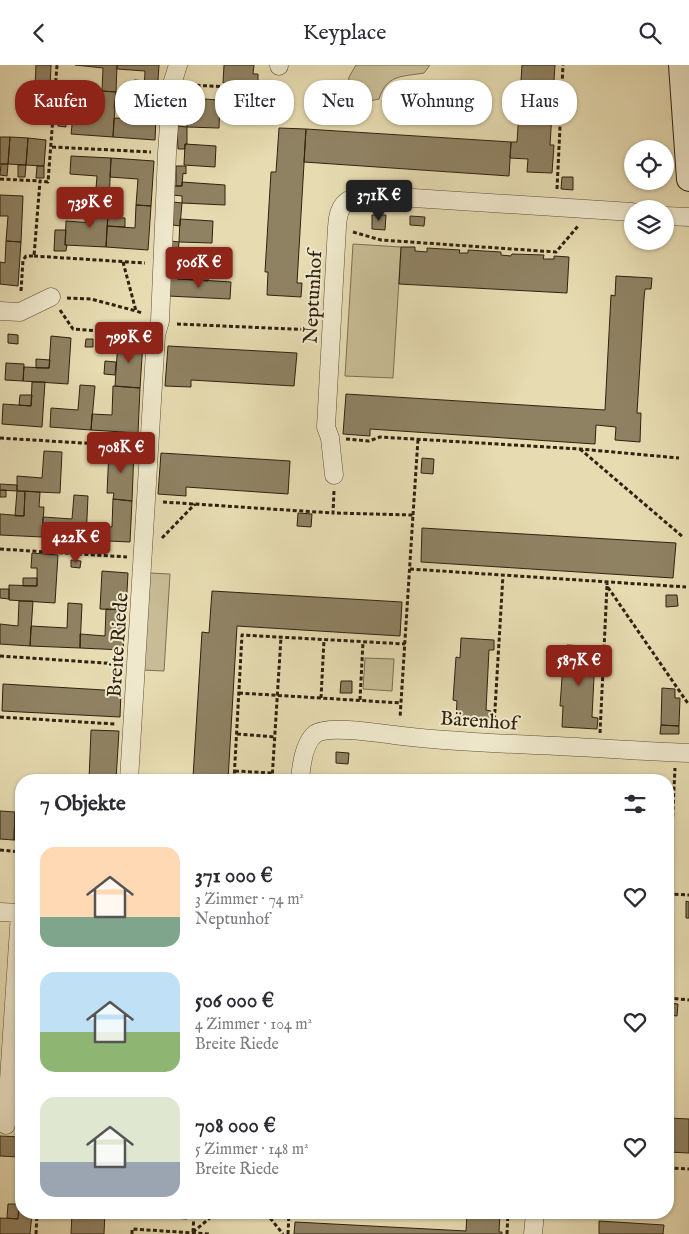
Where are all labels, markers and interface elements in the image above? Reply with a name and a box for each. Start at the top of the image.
icon: back [25,19,53,47]
text: Keyplace [303,19,386,47]
icon: search [636,19,664,47]
chip: Kaufen [15,80,105,125]
chip: Mieten [115,80,205,125]
chip: Filter [215,80,294,125]
chip: Neu [304,80,372,125]
chip: Wohnung [382,80,492,125]
chip: Haus [502,80,577,125]
map controls [624,140,674,250]
button: locate [624,140,674,190]
pin: 371K € [338,179,420,222]
pin: 739K € [49,186,131,229]
text: 371K € [357,186,401,206]
text: 739K € [68,193,112,213]
button: layers [624,200,674,250]
street label: Neptunhof [299,246,329,344]
pin: 506K € [158,247,240,289]
text: 506K € [177,253,221,273]
pin: 799K € [88,321,170,364]
text: 799K € [106,328,152,348]
pin: 708K € [80,431,162,474]
text: 708K € [98,438,144,458]
pin: 422K € [35,521,117,564]
text: 422K € [52,528,100,548]
street label: Breite Riede [102,592,135,698]
pin: 587K € [538,645,620,687]
text: 587K € [557,651,601,671]
street label: Bärenhof [439,706,522,737]
icon: filters [621,790,649,818]
text: 7 Objekte [40,791,126,818]
text: 371 000 € [195,863,273,890]
icon: home [80,867,140,927]
icon: heart [621,883,649,911]
text: 3 Zimmer · 74 m² [195,890,304,910]
text: Neptunhof [195,910,270,930]
text: 506 000 € [195,988,274,1015]
icon: home [80,992,140,1052]
icon: heart [621,1008,649,1036]
text: 4 Zimmer · 104 m² [195,1015,312,1035]
text: Breite Riede [195,1035,279,1055]
text: 708 000 € [195,1113,276,1140]
icon: home [80,1117,140,1177]
icon: heart [621,1133,649,1161]
text: 5 Zimmer · 148 m² [195,1140,309,1160]
text: Breite Riede [195,1160,279,1180]

